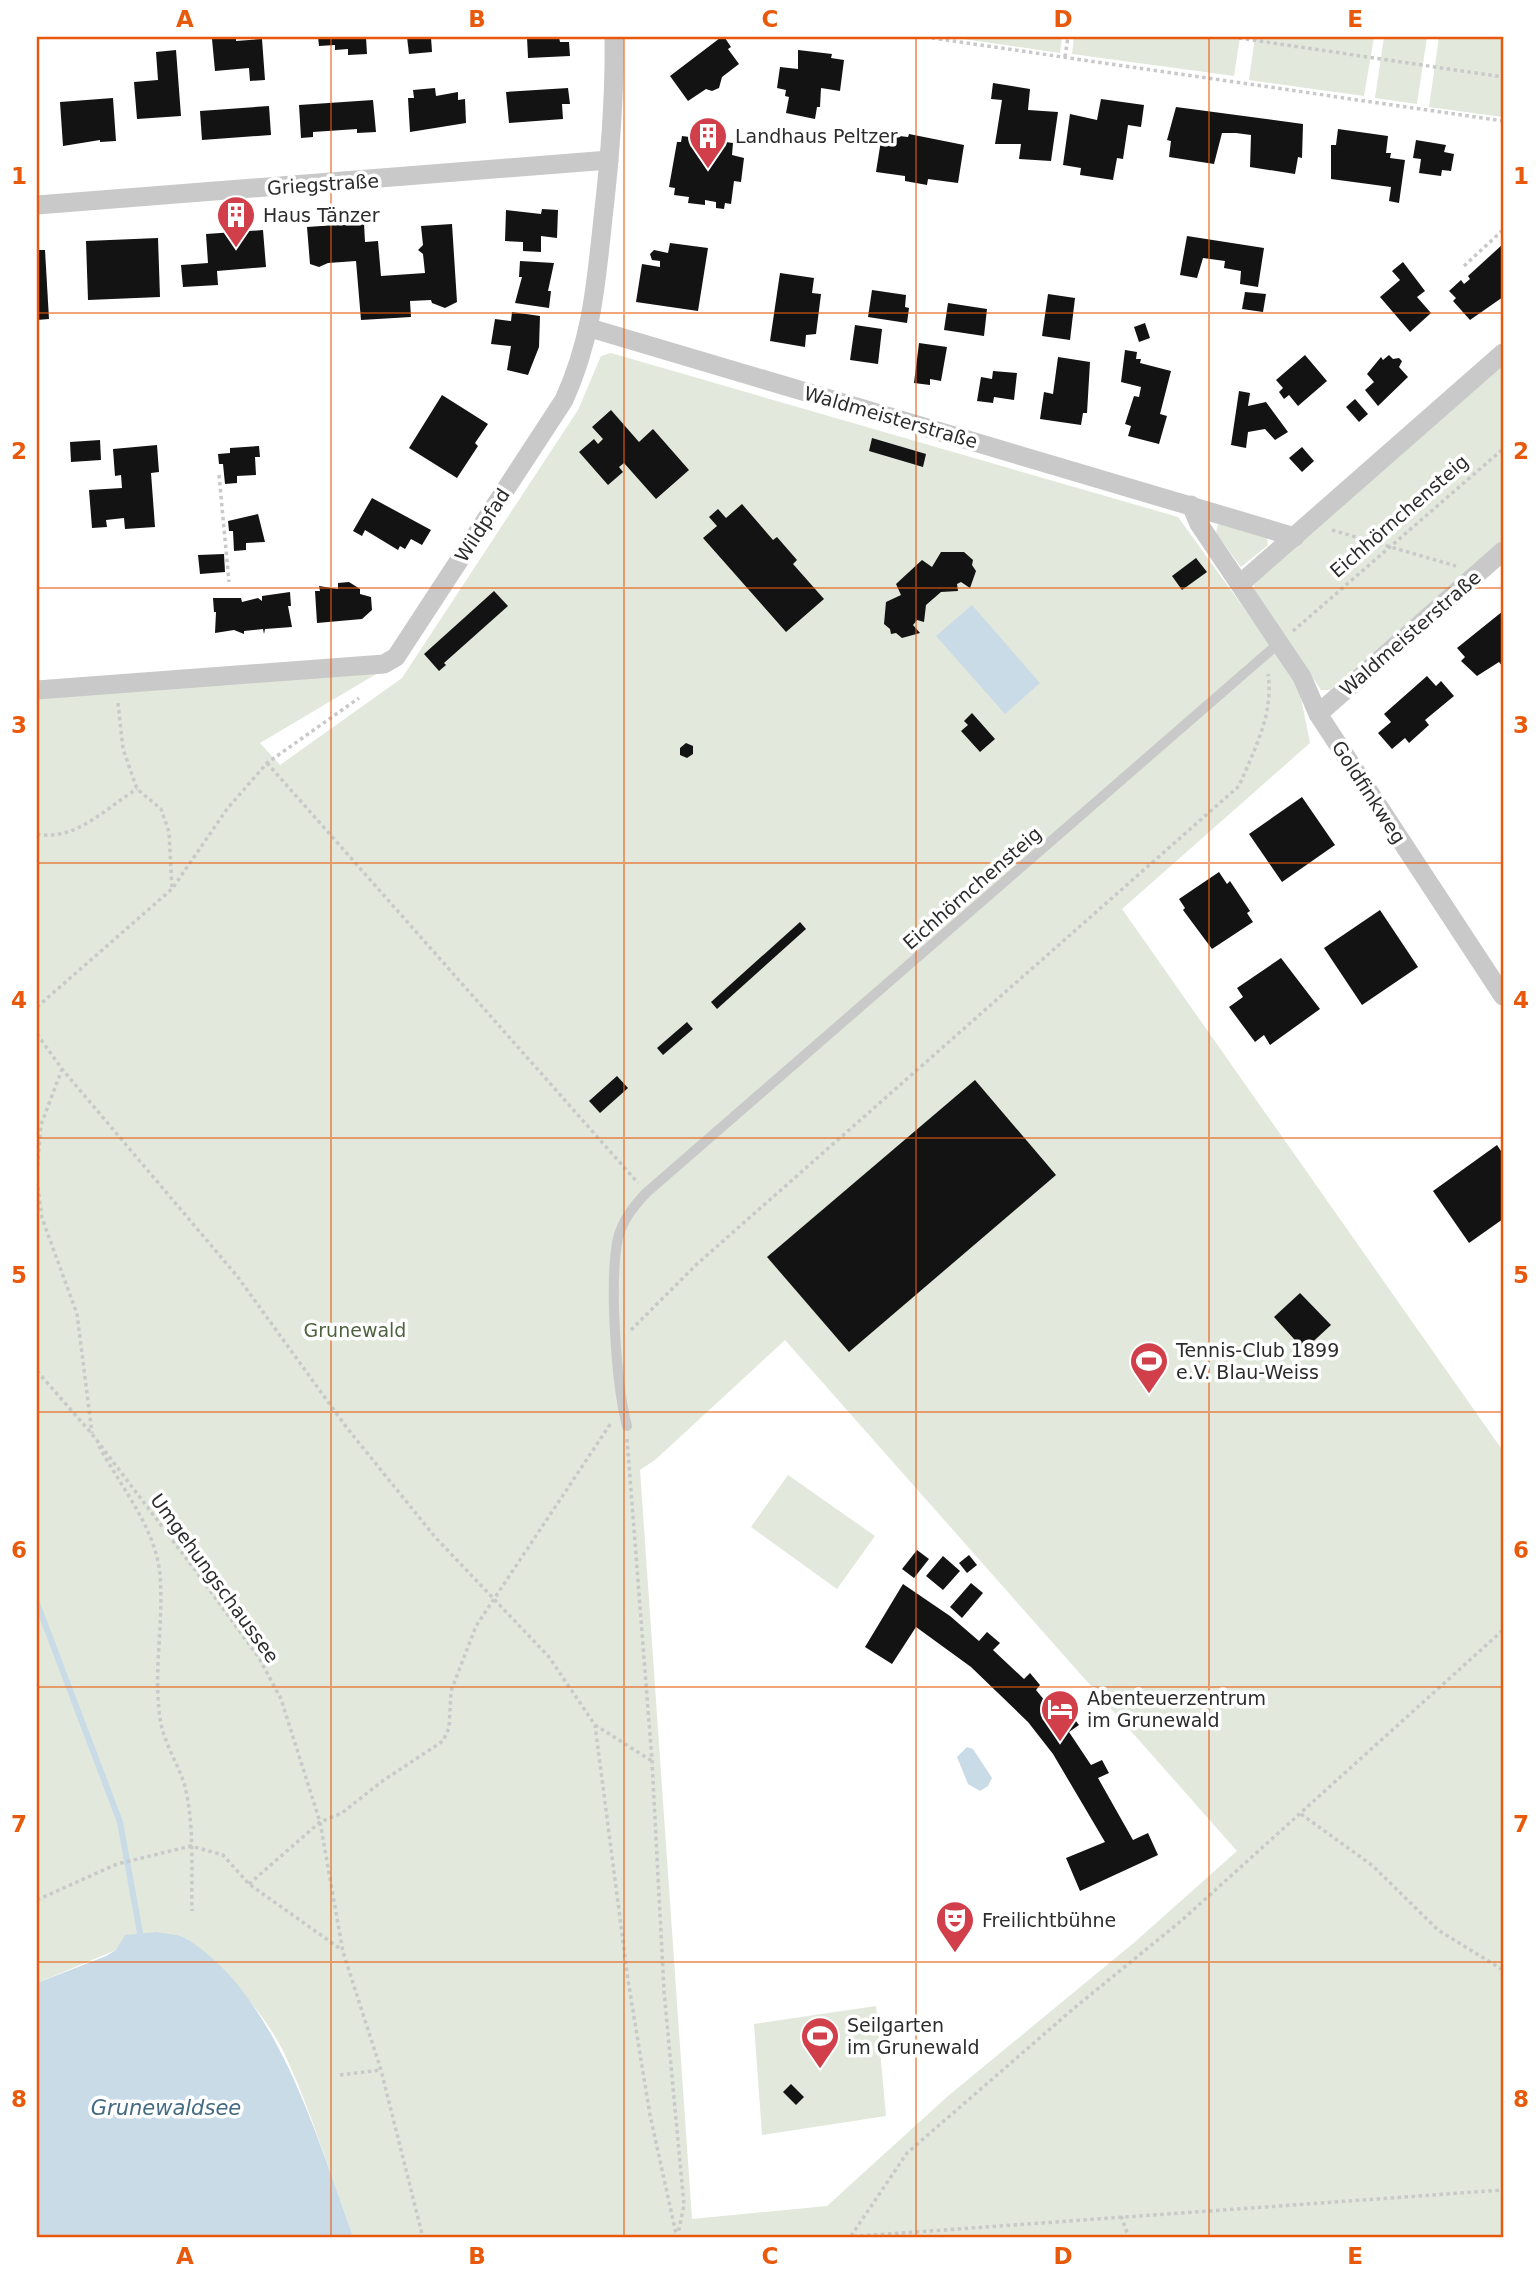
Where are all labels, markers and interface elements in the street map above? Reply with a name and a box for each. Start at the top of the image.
text: A [176,6,194,32]
text: B [468,6,486,32]
text: C [762,6,778,32]
text: D [1053,6,1073,32]
text: E [1347,6,1363,32]
building icon: Landhaus Peltzer [687,115,729,170]
place label: Landhaus Peltzer [735,125,898,147]
text: 1 [11,163,27,189]
text: 1 [1513,163,1529,189]
street label: Griegstraße [266,169,380,199]
building icon: Haus Tänzer [215,194,257,249]
place label: Haus Tänzer [263,204,380,226]
street label: Waldmeisterstraße [802,382,980,452]
text: 2 [11,438,27,464]
text: 2 [1513,438,1529,464]
street label: Eichhörnchensteig [1326,450,1472,582]
street label: Wildpfad [450,484,514,566]
street label: Waldmeisterstraße [1335,566,1485,700]
text: 3 [11,712,27,738]
text: 3 [1513,712,1529,738]
street label: Goldfinkweg [1328,737,1410,847]
street label: Eichhörnchensteig [899,822,1045,954]
text: 4 [11,987,27,1013]
text: 4 [1513,987,1529,1013]
text: 5 [11,1262,27,1288]
text: 5 [1513,1262,1529,1288]
park label: Grunewald [304,1319,406,1341]
place label: Tennis-Club 1899 e.V. Blau-Weiss [1175,1339,1339,1383]
sports icon: Tennis-Club 1899 e.V. Blau-Weiss [1128,1340,1170,1395]
street label: Umgehungschaussee [146,1489,284,1667]
text: 6 [11,1537,27,1563]
text: 6 [1513,1537,1529,1563]
place label: Abenteuerzentrum im Grunewald [1087,1687,1266,1731]
hotel icon: Abenteuerzentrum im Grunewald [1039,1688,1081,1743]
text: 7 [11,1811,27,1837]
text: 7 [1513,1811,1529,1837]
theatre icon: Freilichtbühne [934,1899,976,1954]
place label: Freilichtbühne [982,1909,1116,1931]
place label: Seilgarten im Grunewald [847,2014,980,2058]
sports icon: Seilgarten im Grunewald [799,2015,841,2070]
text: 8 [11,2086,27,2112]
text: 8 [1513,2086,1529,2112]
water label: Grunewaldsee [91,2096,241,2120]
text: A [176,2243,194,2269]
text: B [468,2243,486,2269]
text: C [762,2243,778,2269]
text: D [1053,2243,1073,2269]
text: E [1347,2243,1363,2269]

